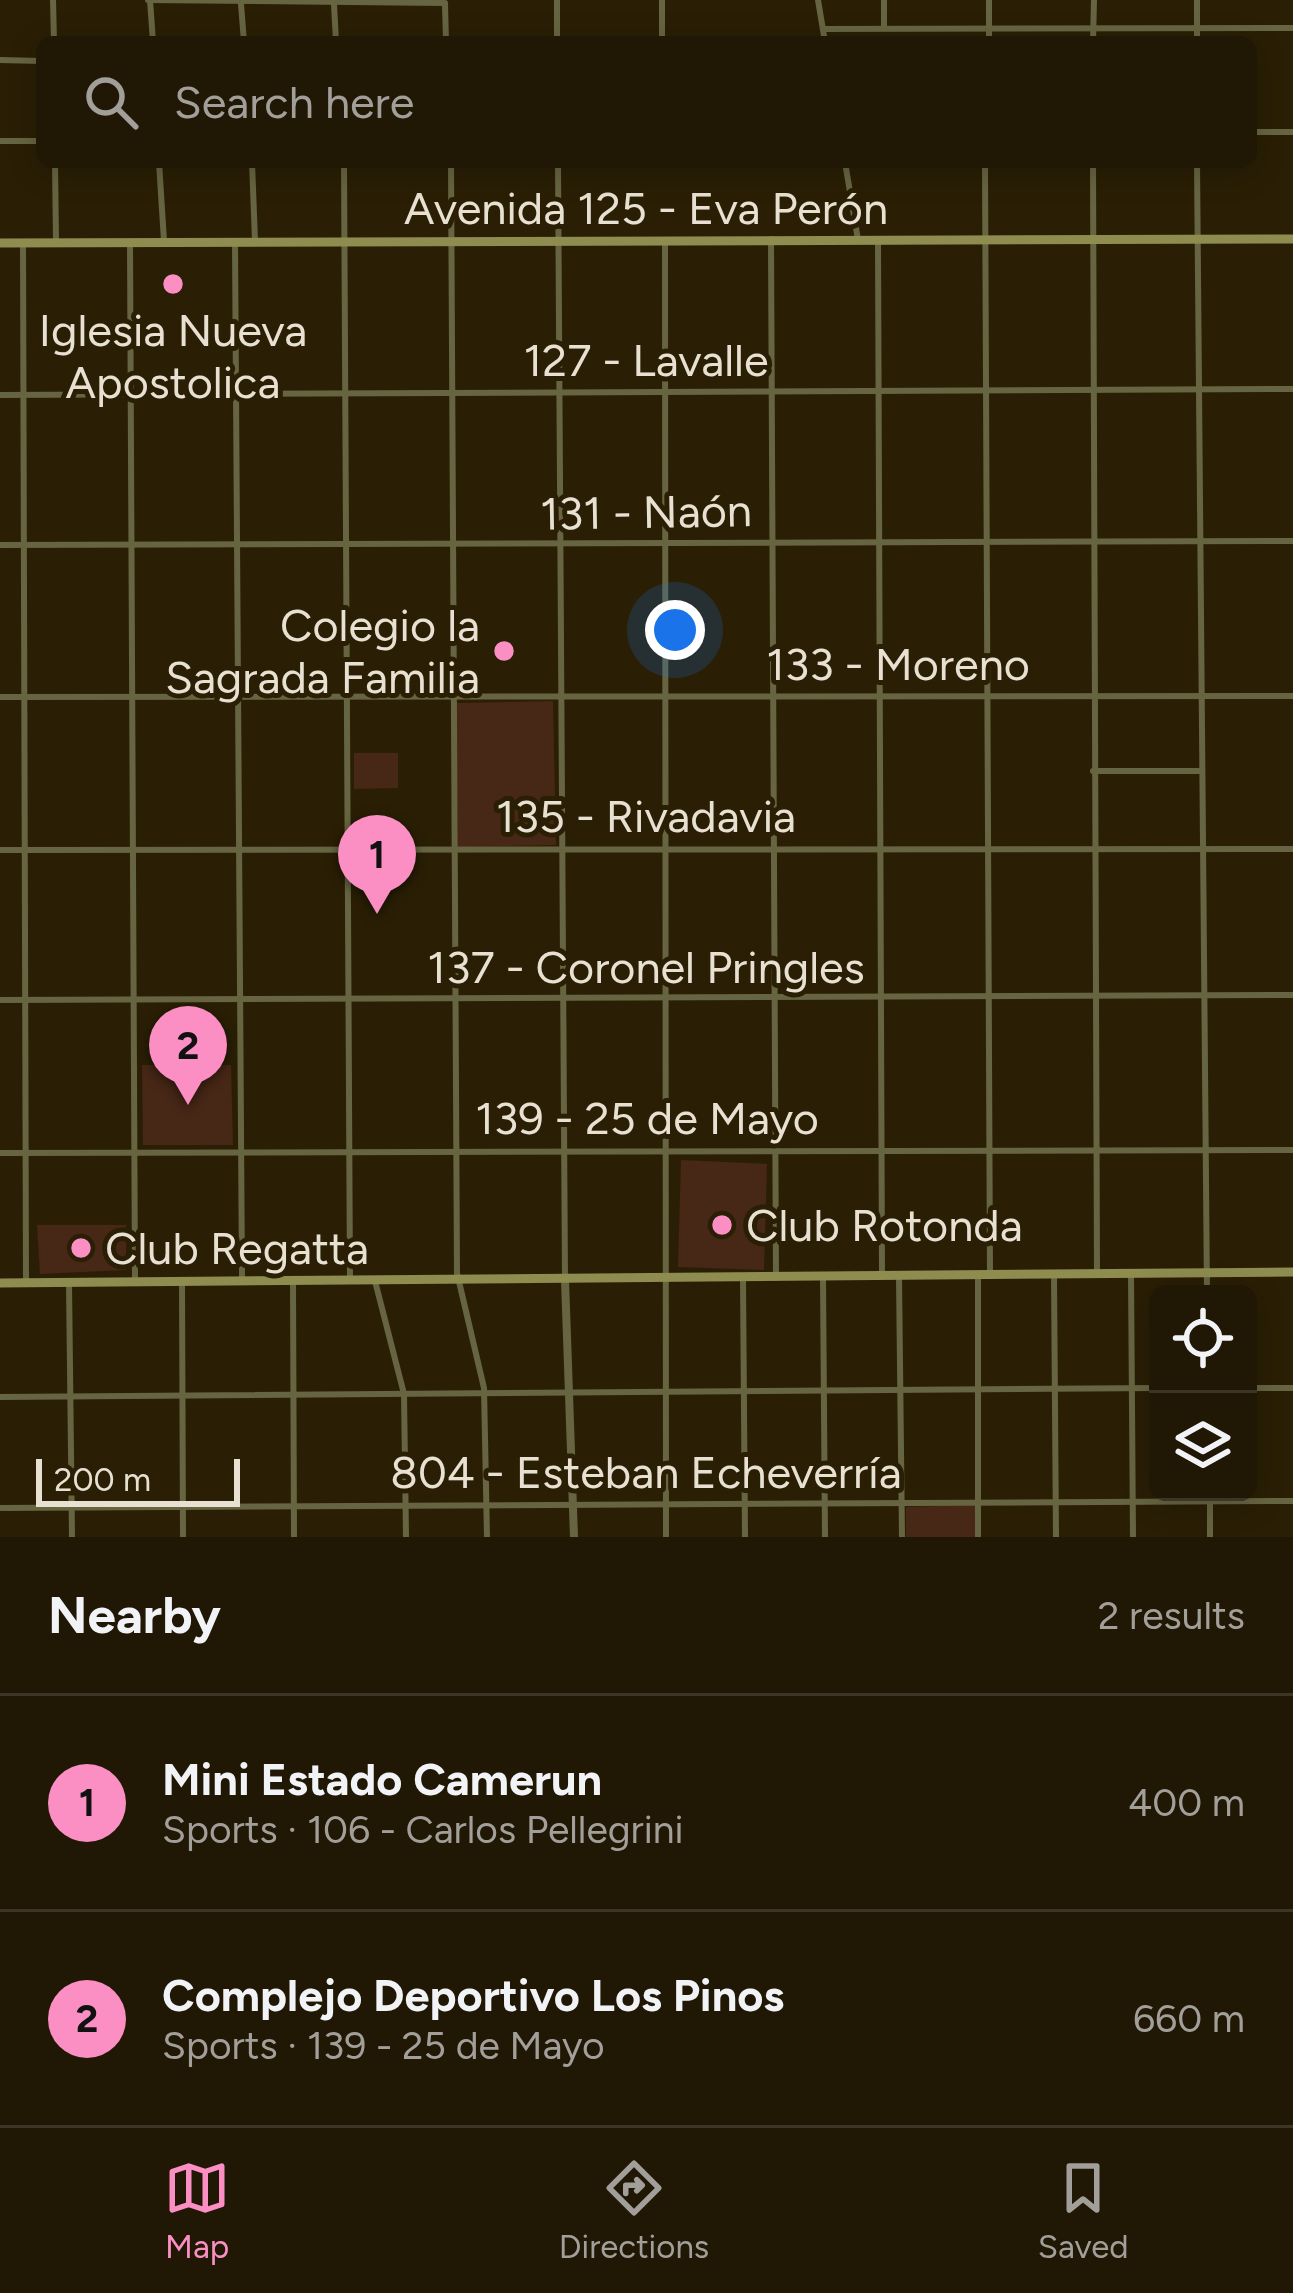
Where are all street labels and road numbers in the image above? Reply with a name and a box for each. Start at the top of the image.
street label: Avenida 125 - Eva Perón [404,181,888,235]
street label: 127 - Lavalle [523,333,769,387]
street label: 131 - Naón [540,483,752,541]
street label: 133 - Moreno [766,637,1030,691]
street label: 135 - Rivadavia [496,789,796,843]
street label: 137 - Coronel Pringles [427,940,865,994]
street label: 139 - 25 de Mayo [475,1091,819,1145]
street label: 804 - Esteban Echeverría [390,1445,902,1499]

